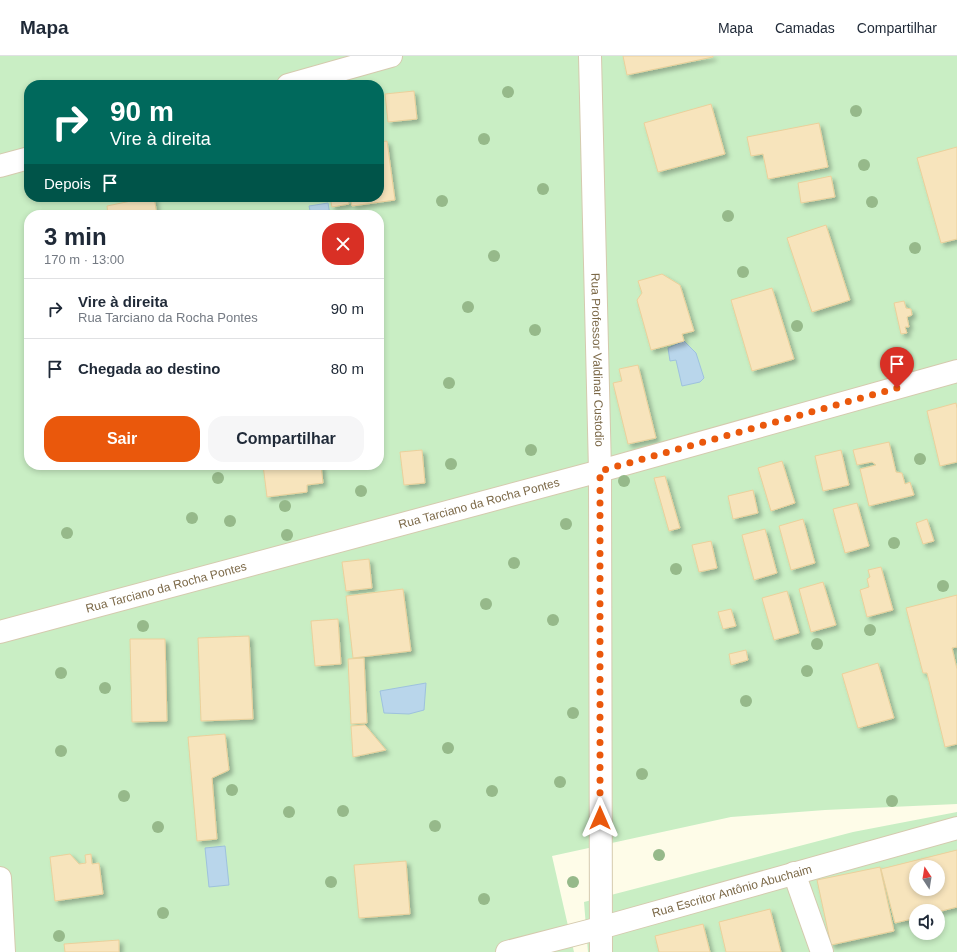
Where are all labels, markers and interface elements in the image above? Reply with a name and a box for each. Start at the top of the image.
text: Mapa [20,17,69,38]
text: Mapa [718,20,753,36]
text: Camadas [775,20,835,36]
text: Compartilhar [857,20,937,36]
icon: right [44,96,96,148]
text: 90 m [110,96,174,127]
text: Vire à direita [110,129,211,149]
icon: arrive [99,172,121,194]
text: Depois [44,175,91,192]
text: 3 min [44,223,107,250]
button: close [322,223,364,265]
text: 170 m · 13:00 [44,252,124,267]
street label: Rua Professor Valdinar Custodio [588,273,606,447]
text: Vire à direita [78,293,168,310]
icon: right [44,298,66,320]
text: 90 m [331,300,364,317]
text: Rua Tarciano da Rocha Pontes [78,310,258,325]
pin [880,347,914,388]
icon: arrive [886,353,908,375]
icon: arrive [44,358,66,380]
text: Chegada ao destino [78,360,221,377]
text: 80 m [331,360,364,377]
button: Sair [44,416,200,462]
button: Compartilhar [208,416,364,462]
street label: Rua Tarciano da Rocha Pontes [397,475,561,532]
street label: Rua Tarciano da Rocha Pontes [84,559,248,616]
position arrow [579,797,621,839]
north arrow [909,860,945,896]
map controls [909,860,945,940]
street label: Rua Escritor Antônio Abuchaim [650,862,814,920]
button: sound [909,904,945,940]

